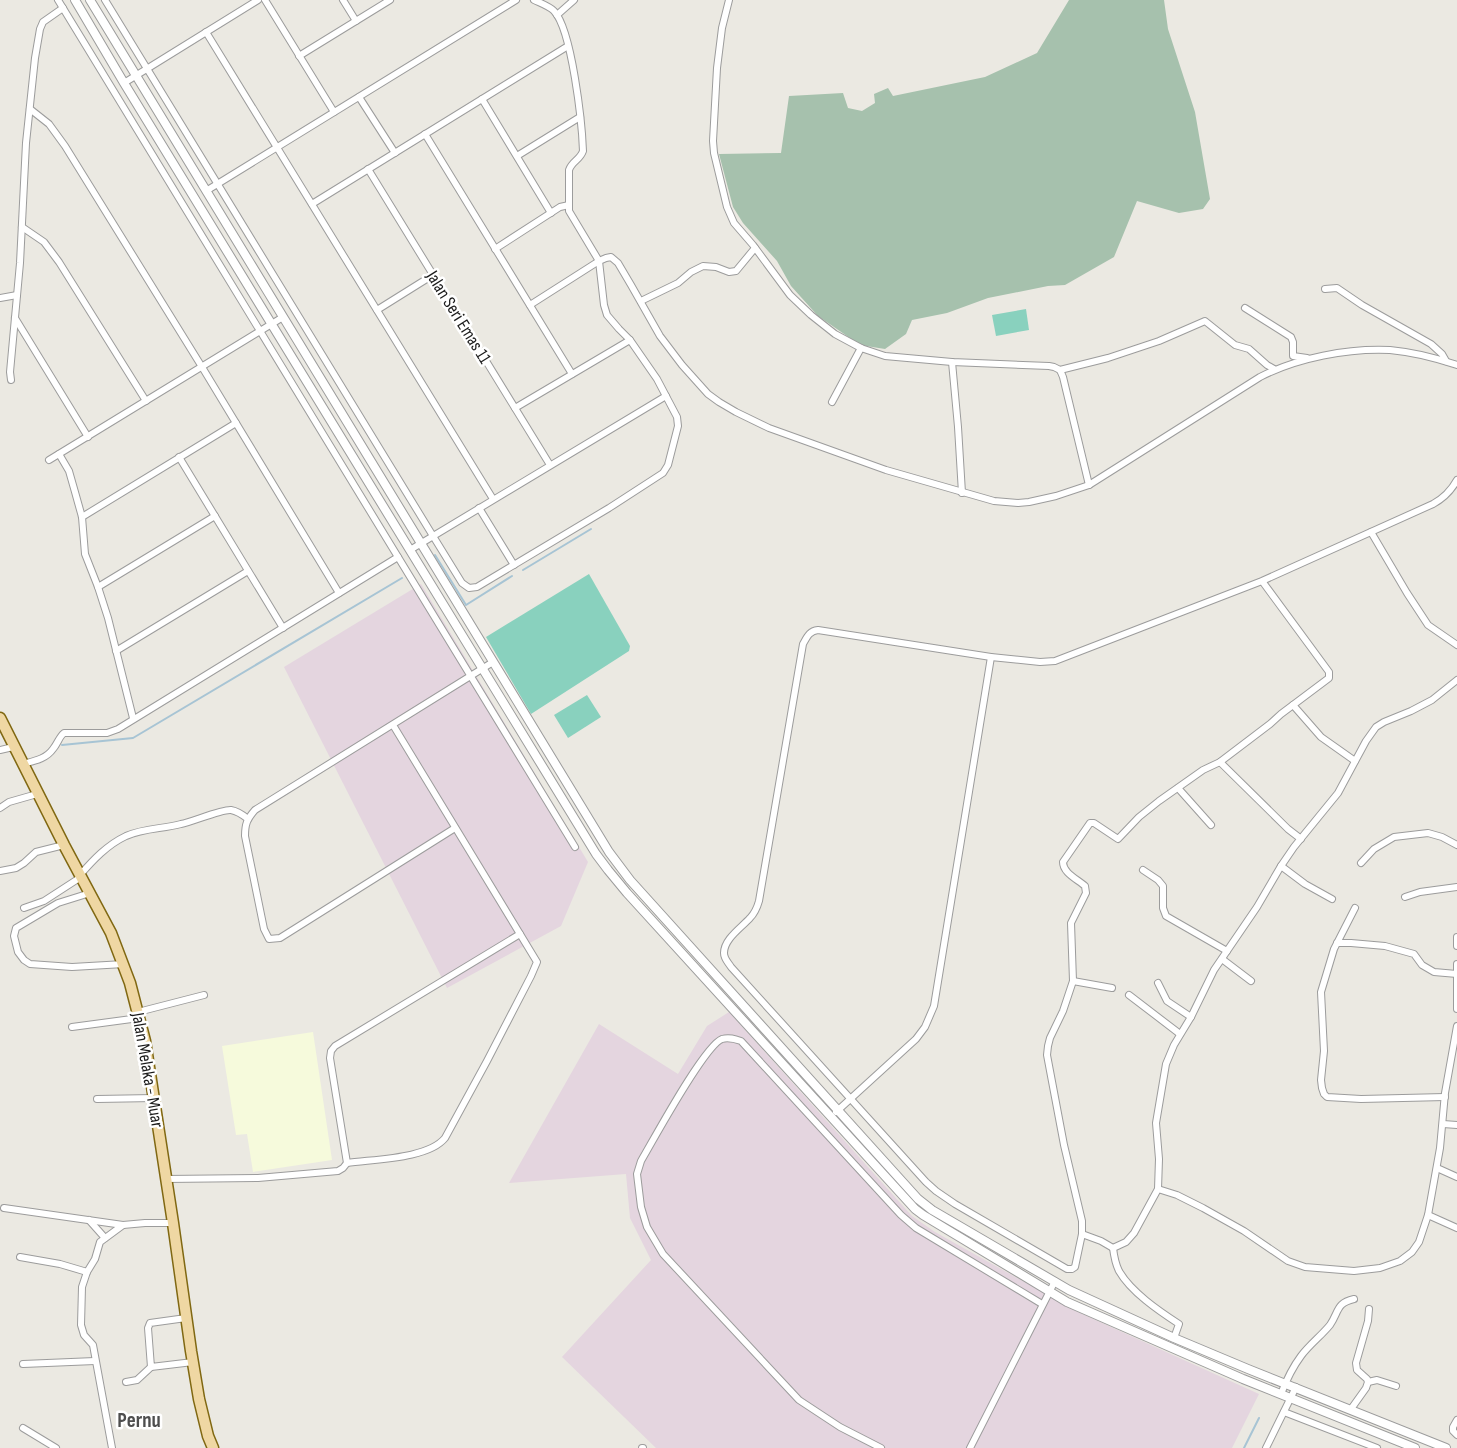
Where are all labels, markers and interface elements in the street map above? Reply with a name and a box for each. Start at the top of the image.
street label: Jalan Seri Emas 11 [421,266,496,368]
street label: Jalan Melaka - Muar [127,1010,168,1129]
district label: Pernu [117,1408,161,1433]

